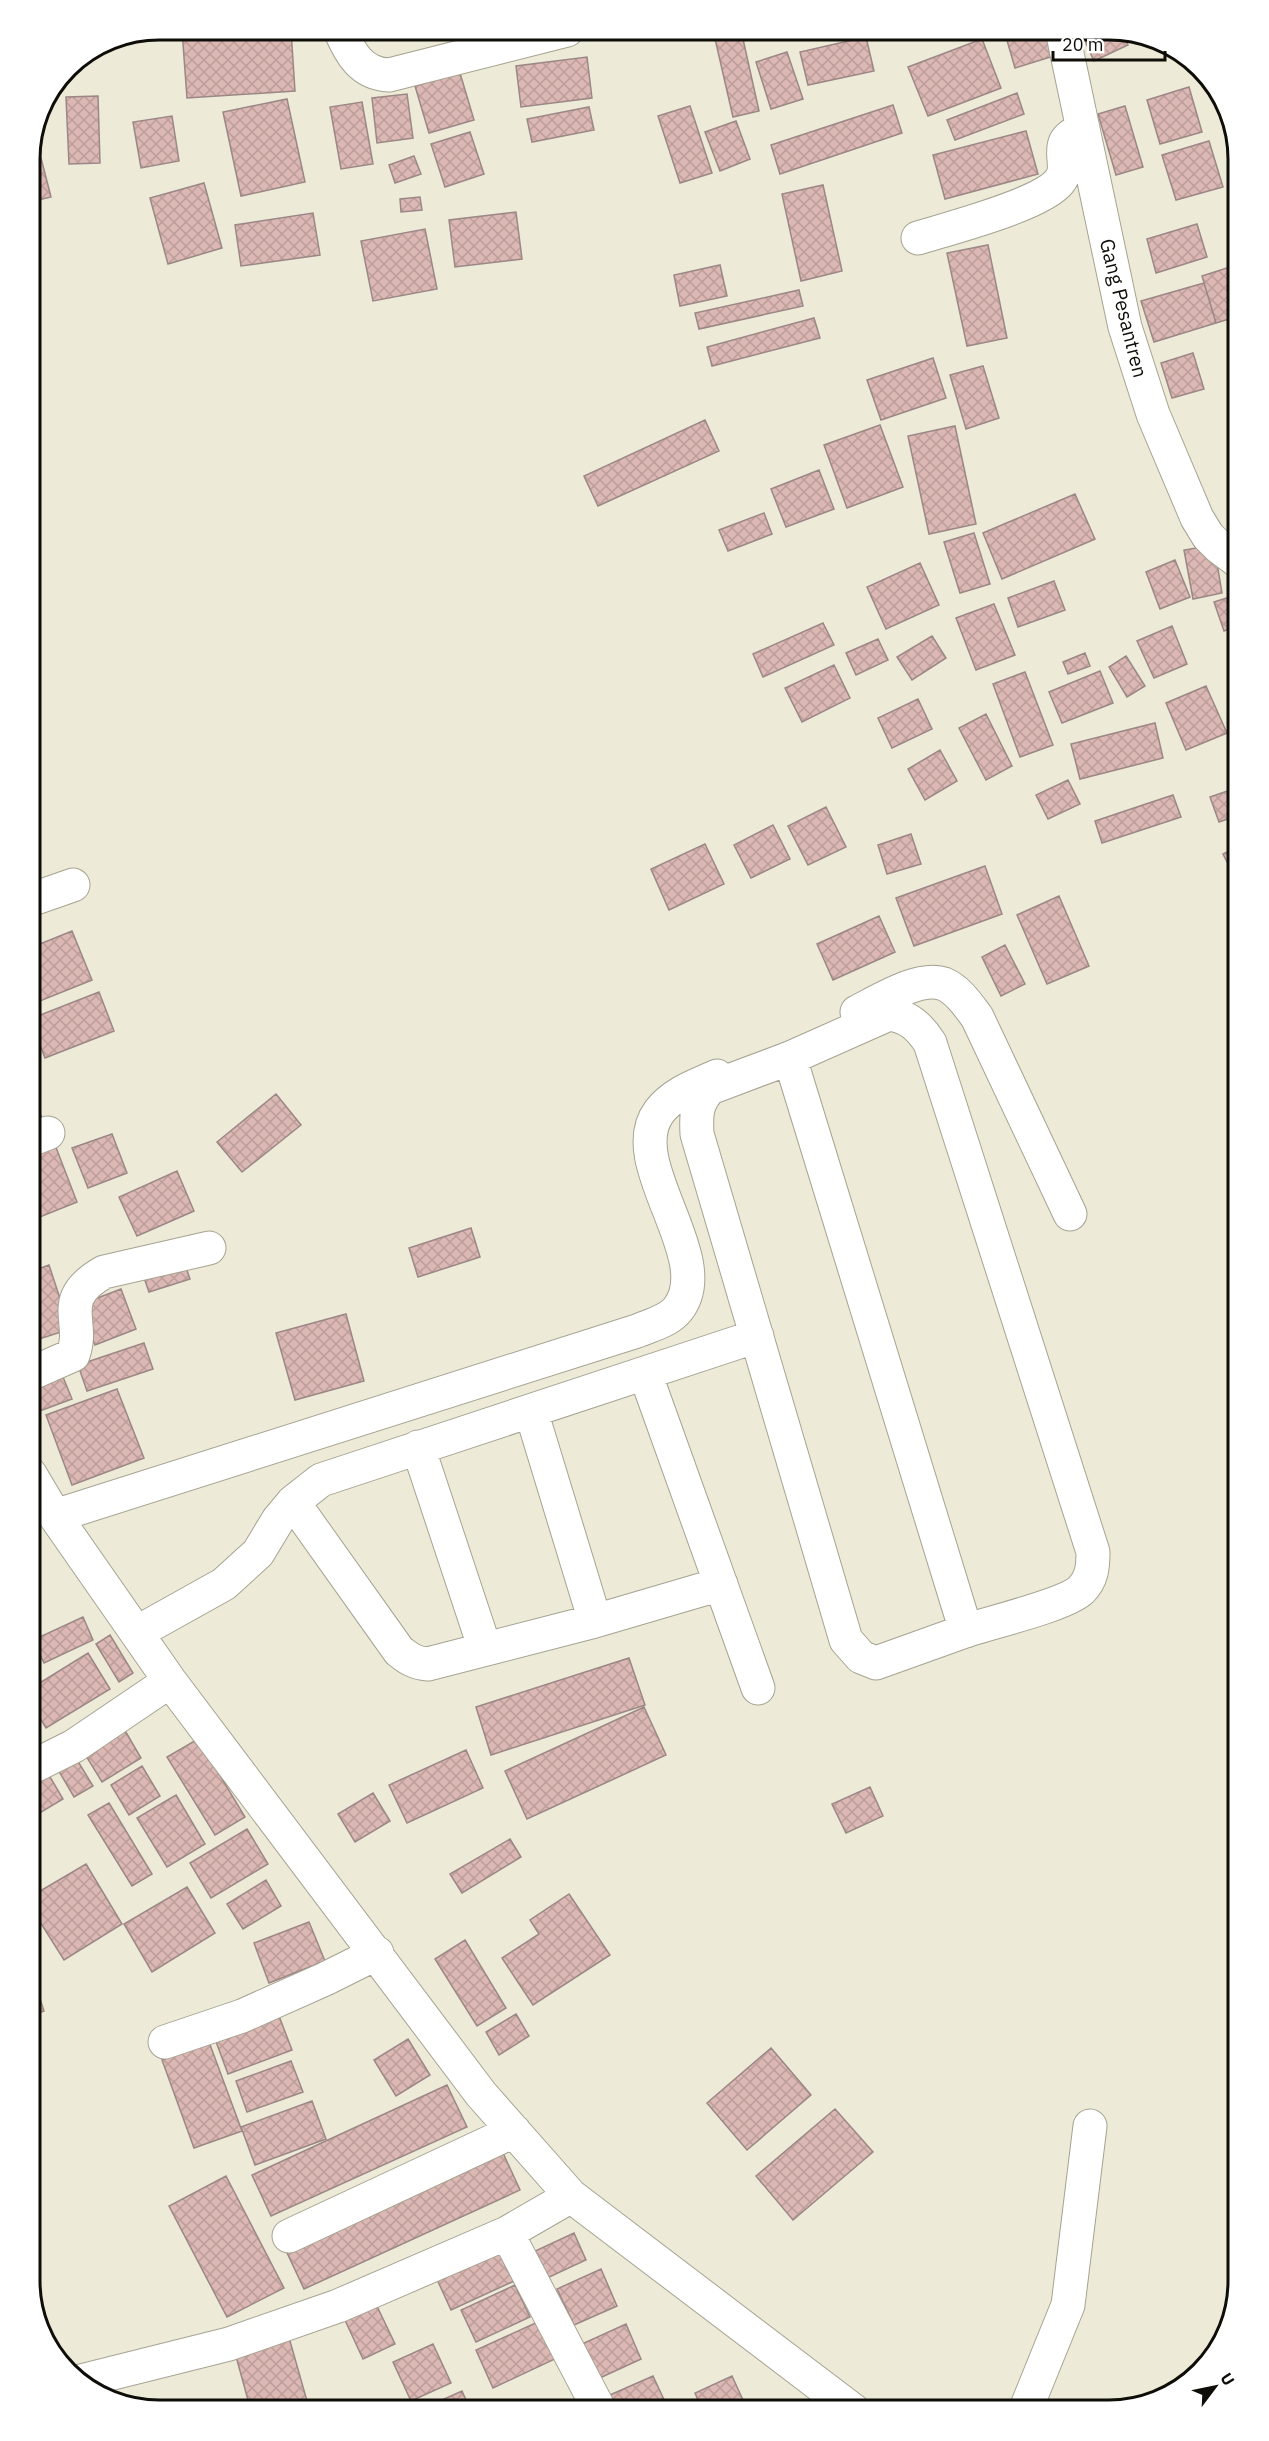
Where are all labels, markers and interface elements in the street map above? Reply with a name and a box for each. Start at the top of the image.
scale bar [1053,24,1166,62]
text: 20 m [1062,33,1104,56]
street label: Gang Pesantren [1094,236,1154,380]
north arrow [1185,2357,1245,2417]
text: U [1216,2369,1239,2389]

